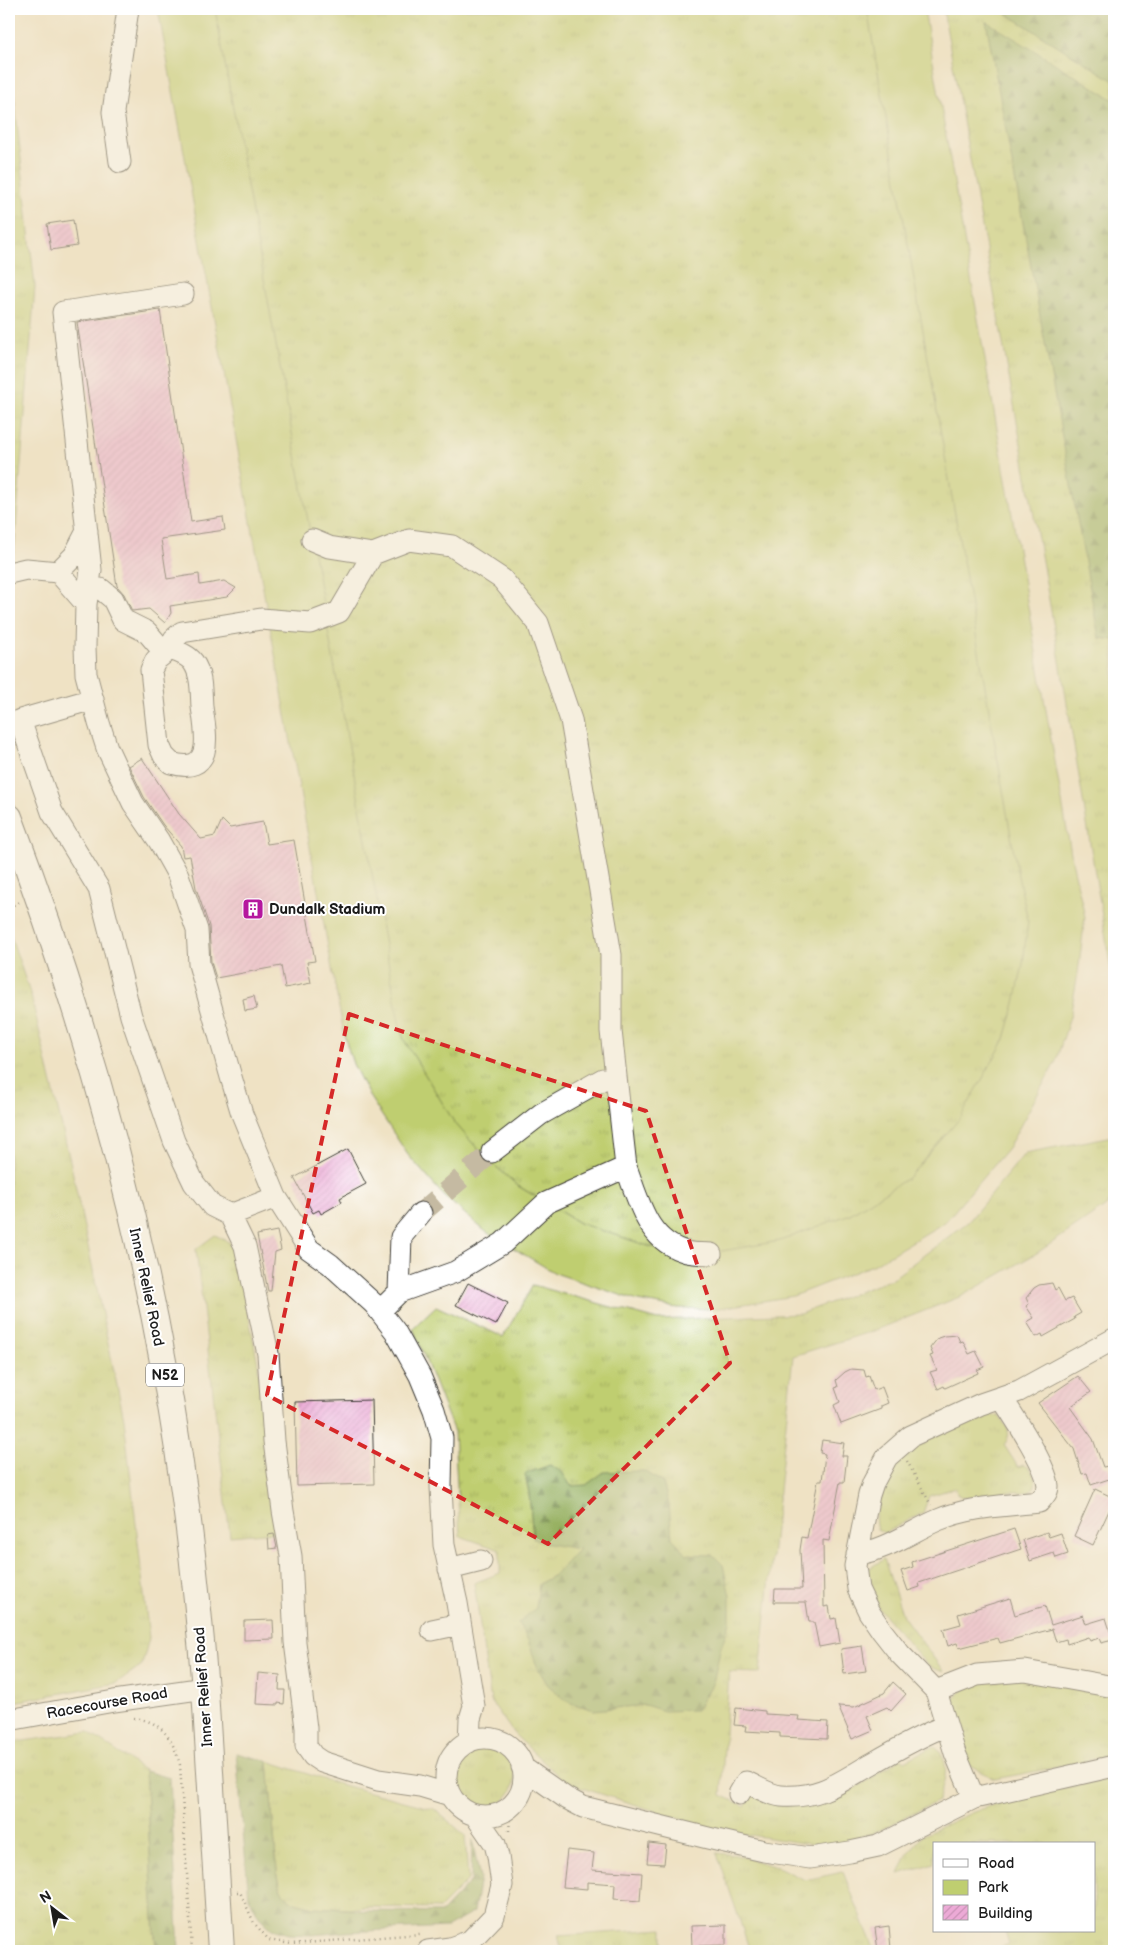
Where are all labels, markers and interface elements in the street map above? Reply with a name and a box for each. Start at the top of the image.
building icon: Dundalk Stadium [241,897,265,921]
place label: Dundalk Stadium [269,900,386,919]
street label: Inner Relief Road [125,1226,168,1348]
road number: N52 [146,1364,184,1386]
street label: Inner Relief Road [190,1626,217,1748]
street label: Racecourse Road [45,1683,169,1724]
legend [933,1842,1096,1932]
text: Road [978,1854,1014,1873]
text: Park [978,1878,1009,1897]
north arrow [28,1882,78,1932]
text: N [37,1887,54,1907]
text: Building [978,1904,1033,1923]

